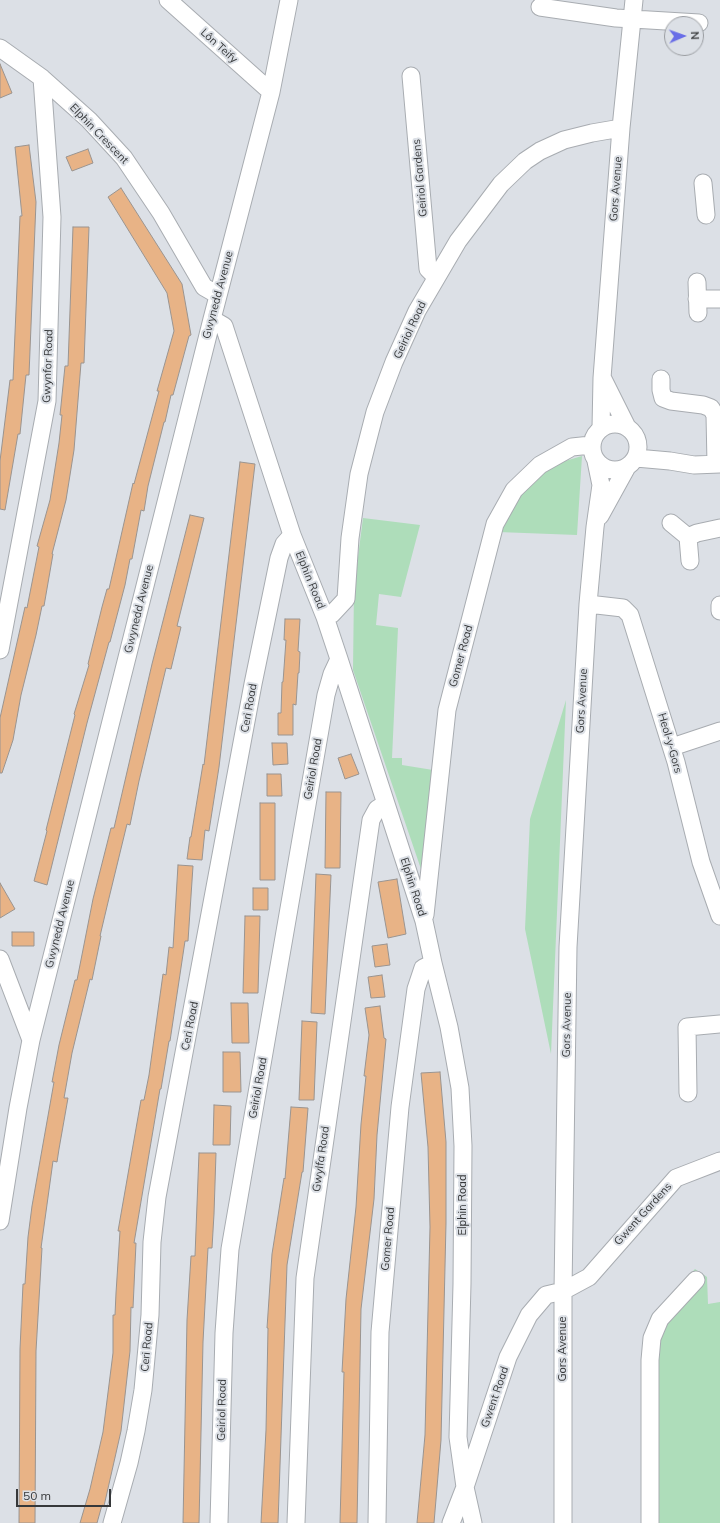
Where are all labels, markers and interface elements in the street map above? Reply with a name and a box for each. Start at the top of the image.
north arrow [664,16,704,56]
street label: Lôn Teify [198,26,240,66]
text: N [688,31,702,40]
street label: Elphin Crescent [67,101,131,167]
street label: Geiriol Gardens [410,139,430,217]
street label: Gors Avenue [607,156,625,222]
street label: Gwynedd Avenue [200,250,236,340]
street label: Geiriol Road [391,299,429,361]
street label: Gwynfor Road [40,329,56,403]
street label: Elphin Road [292,549,328,611]
street label: Gwynedd Avenue [122,564,156,654]
street label: Gomer Road [446,623,476,689]
street label: Gors Avenue [574,668,590,734]
street label: Ceri Road [238,682,260,734]
street label: Heol-y-Gors [655,711,685,775]
street label: Geiriol Road [301,737,325,801]
street label: Elphin Road [397,856,429,918]
street label: Gwynedd Avenue [43,879,77,969]
street label: Gors Avenue [560,992,574,1058]
street label: Ceri Road [179,1000,201,1052]
street label: Geiriol Road [246,1056,270,1120]
street label: Gwylfa Road [310,1125,332,1193]
street label: Elphin Road [456,1174,470,1236]
street label: Gwent Gardens [611,1180,675,1248]
street label: Gomer Road [379,1207,397,1271]
street label: Gors Avenue [556,1317,570,1381]
street label: Ceri Road [138,1322,156,1372]
street label: Gwent Road [478,1365,512,1429]
street label: Geiriol Road [215,1379,229,1441]
scale bar [18,1481,113,1507]
text: 50 m [23,1488,51,1503]

